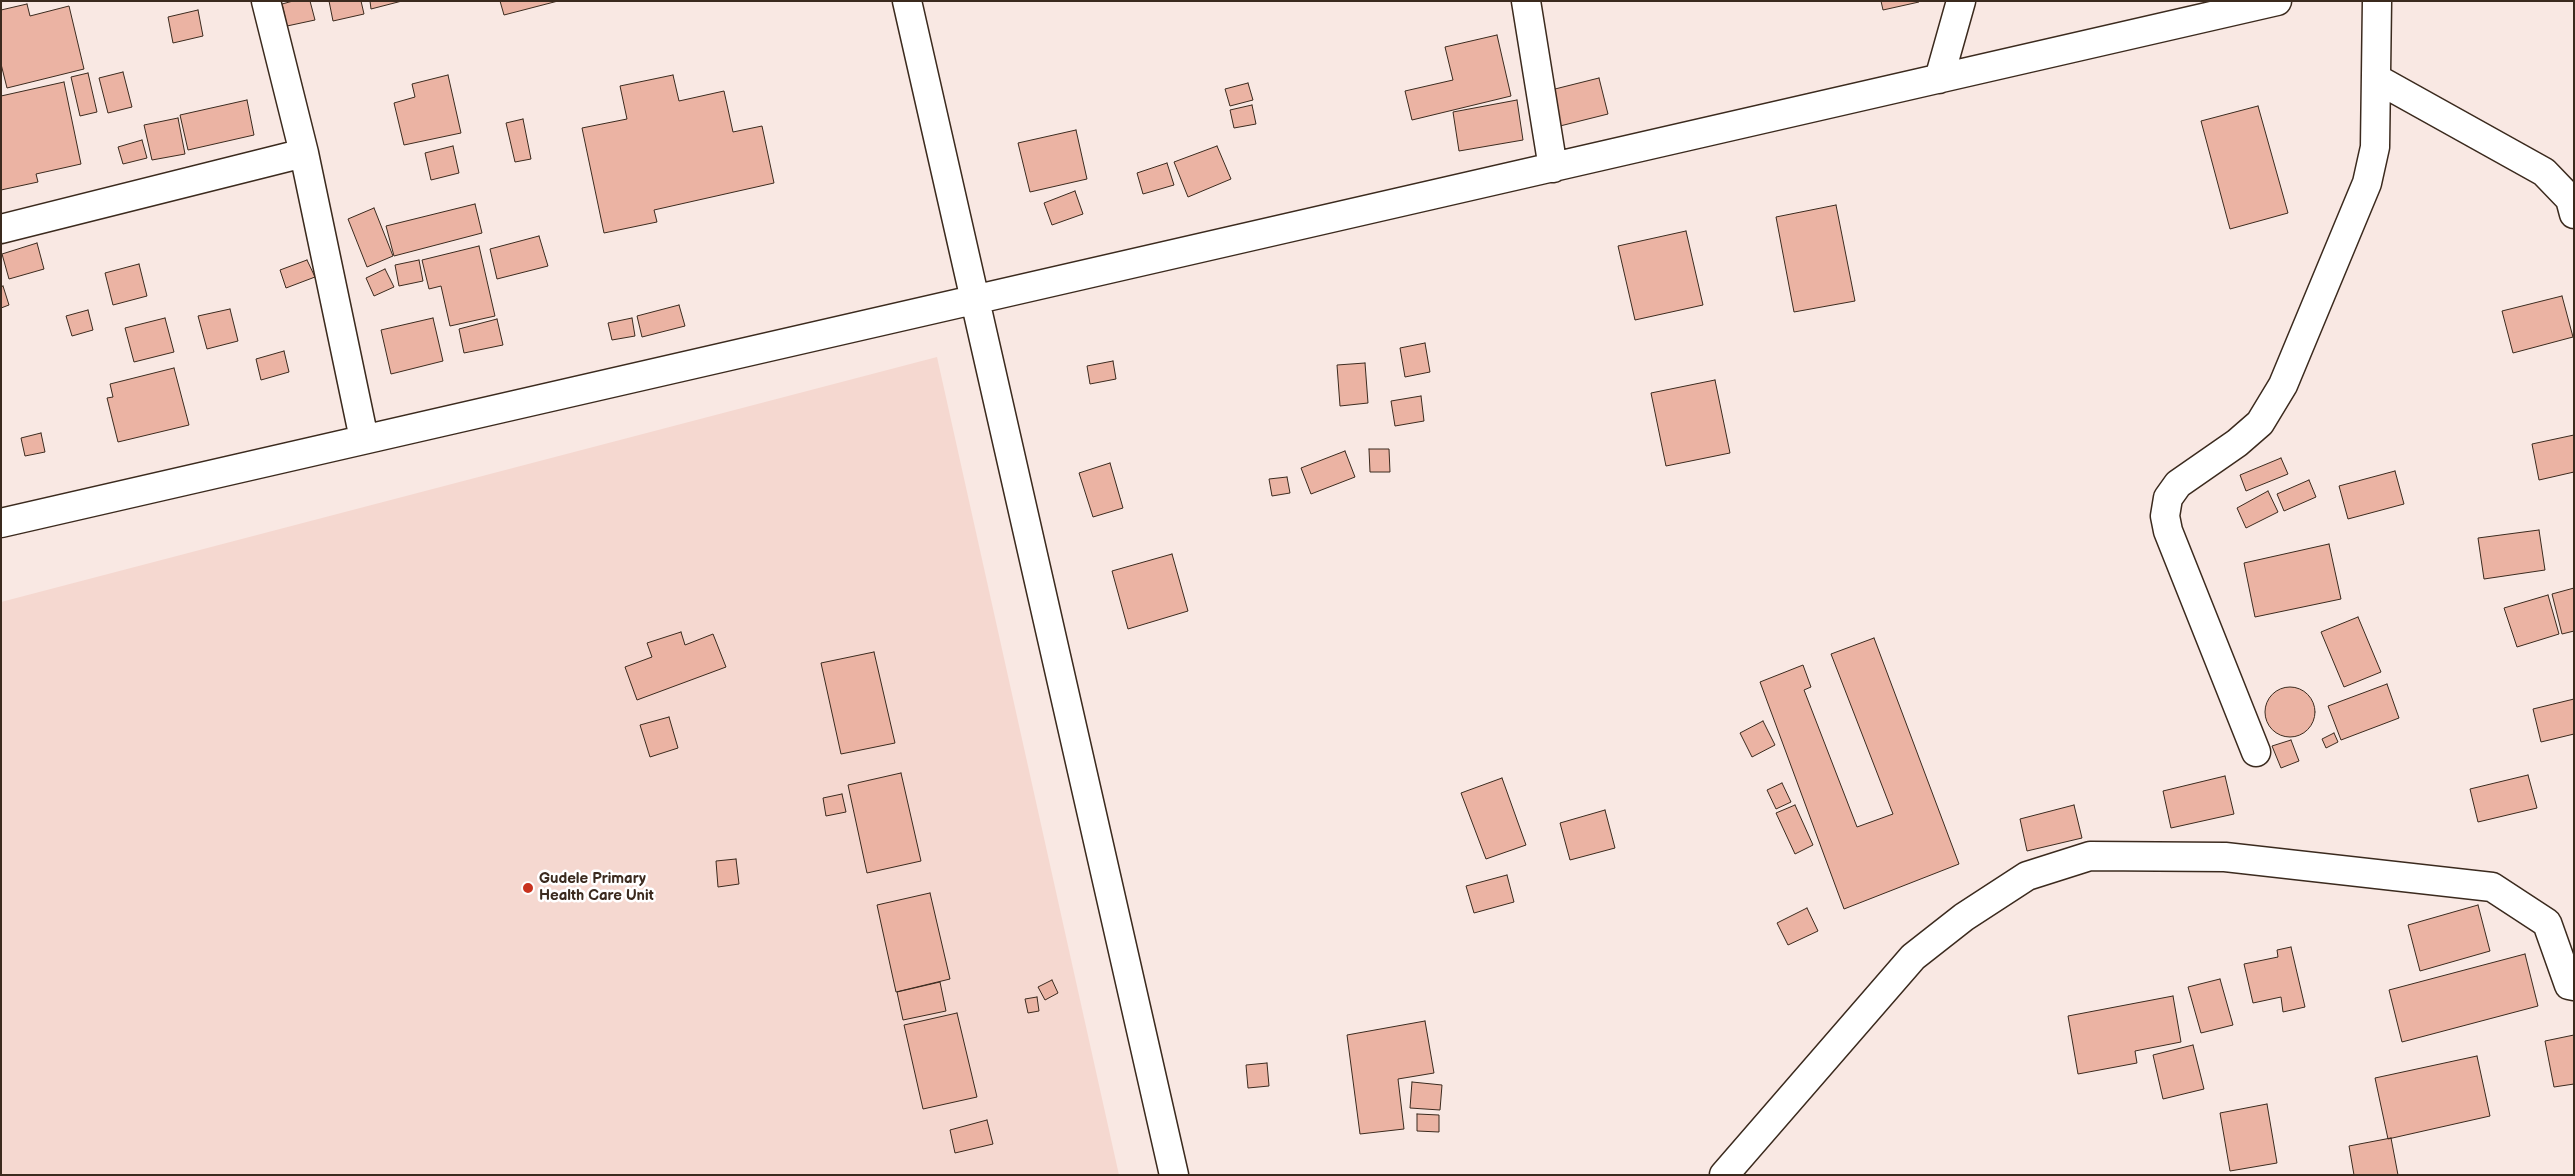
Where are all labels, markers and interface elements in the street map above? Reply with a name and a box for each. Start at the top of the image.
place label: Gudele Primary Health Care Unit [539,870,654,905]
marker: Gudele Primary Health Care Unit [521,881,535,895]

